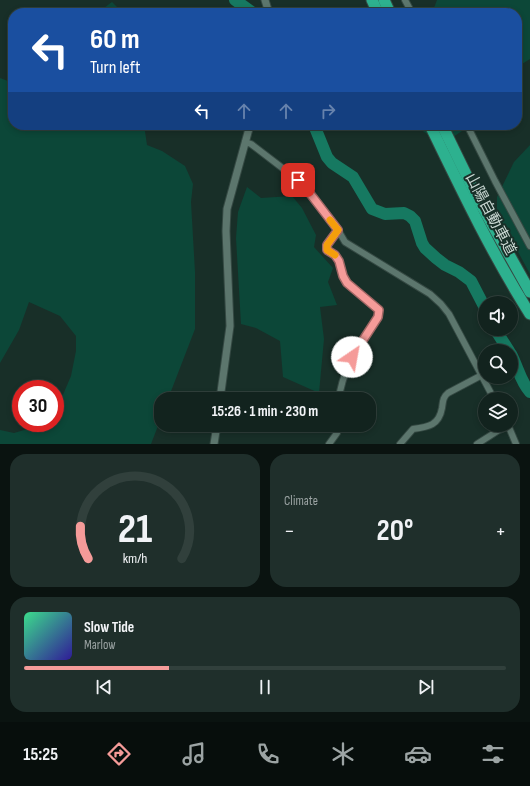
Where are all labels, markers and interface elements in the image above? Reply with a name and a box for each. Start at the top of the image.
text: 60 m [90,23,139,56]
icon: left [24,24,76,76]
text: Turn left [90,57,141,78]
icon: left [191,100,213,122]
icon: ahead [233,100,255,122]
icon: ahead [275,100,297,122]
icon: right [317,100,339,122]
pin [281,163,315,197]
icon: arrive [287,169,309,191]
street label: 山陽自動車道 [461,170,520,258]
map controls [478,296,518,432]
button: sound [478,296,518,336]
position arrow [331,336,373,378]
button: search [478,344,518,384]
speed limit sign: 30 [12,380,64,432]
button: layers [478,392,518,432]
text: 15:26 · 1 min · 230 m [212,402,318,421]
text: Climate [284,493,318,509]
text: 21 [118,504,152,553]
text: 20° [377,513,413,549]
text: − [284,518,295,545]
text: + [495,518,506,545]
text: km/h [123,549,147,566]
text: Slow Tide [84,618,134,637]
text: Marlow [84,637,116,653]
icon: previous [93,676,115,698]
icon: pause [254,676,276,698]
icon: next [415,676,437,698]
icon: directions [105,740,133,768]
icon: music [180,740,208,768]
icon: phone [254,740,282,768]
icon: climate [329,740,357,768]
icon: car [404,740,432,768]
icon: filters [479,740,507,768]
text: 15:25 [23,744,58,765]

